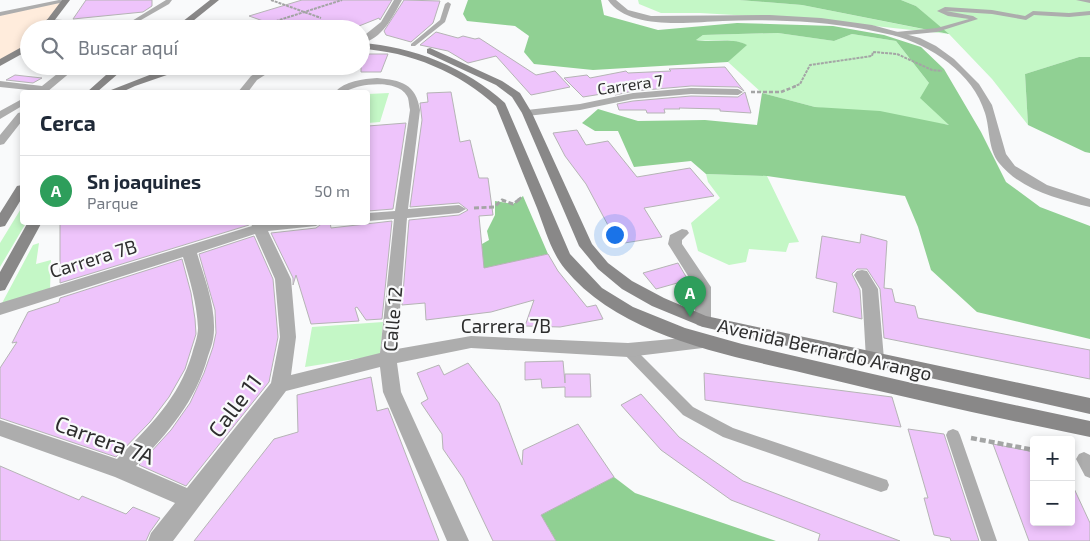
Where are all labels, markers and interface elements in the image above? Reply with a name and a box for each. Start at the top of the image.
search box [20,20,370,75]
icon: search [38,34,66,62]
text: Buscar aquí [78,36,178,59]
street label: Carrera 7 [596,70,664,98]
text: Cerca [40,110,96,135]
text: Sn joaquines [87,170,201,193]
text: A [51,181,61,200]
text: 50 m [314,181,350,200]
text: Parque [87,193,138,212]
your location [602,222,628,248]
street label: Carrera 7B [46,234,140,282]
pin: A [674,276,706,317]
street label: Calle 12 [378,286,406,352]
street label: Avenida Bernardo Arango [716,313,934,385]
street label: Carrera 7B [461,314,551,337]
street label: Calle 11 [202,368,266,442]
street label: Carrera 7A [52,409,159,469]
map controls [1030,436,1075,526]
button: + [1030,436,1075,481]
button: − [1030,481,1075,526]

